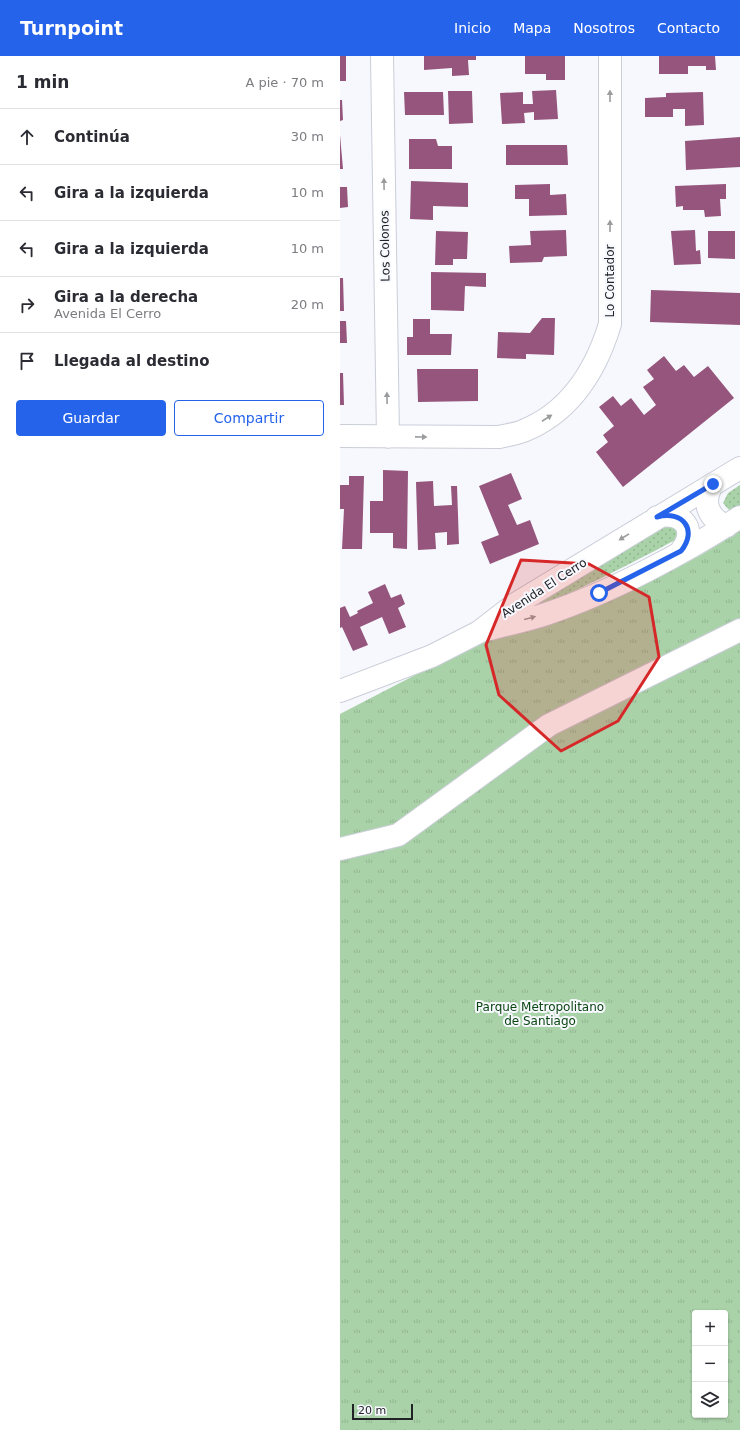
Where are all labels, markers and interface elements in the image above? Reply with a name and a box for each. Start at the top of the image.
text: Turnpoint [20,17,123,39]
text: Inicio [454,20,491,36]
text: Mapa [513,20,551,36]
text: Nosotros [573,20,635,36]
text: Contacto [657,20,720,36]
text: 1 min [16,72,69,92]
text: A pie · 70 m [245,75,324,90]
one-way arrow [607,89,613,102]
icon: ahead [16,126,38,148]
text: Continúa [54,128,130,146]
text: 30 m [291,129,324,144]
one-way arrow [381,177,387,190]
icon: left [16,182,38,204]
text: Gira a la izquierda [54,184,209,202]
text: 10 m [291,185,324,200]
street label: Los Colonos [377,210,393,282]
one-way arrow [607,219,613,232]
icon: left [16,238,38,260]
text: Gira a la izquierda [54,240,209,258]
text: 10 m [291,241,324,256]
street label: Lo Contador [603,244,617,317]
text: Gira a la derecha [54,288,198,306]
icon: right [16,294,38,316]
text: 20 m [291,297,324,312]
text: Avenida El Cerro [54,306,161,321]
icon: arrive [16,350,38,372]
text: Llegada al destino [54,352,209,370]
one-way arrow [384,392,391,404]
button: Guardar [16,400,166,436]
button: Compartir [174,400,324,436]
one-way arrow [541,414,553,421]
one-way arrow [415,434,428,440]
route end [704,475,722,493]
one-way arrow [618,534,630,541]
street label: Avenida El Cerro [499,555,589,621]
route start [590,584,608,602]
one-way arrow [525,615,537,621]
park label: Parque Metropolitano de Santiago [476,1000,604,1028]
map controls [692,1310,728,1418]
button: + [692,1310,728,1346]
button: − [692,1346,728,1382]
button: layers [692,1382,728,1418]
scale bar [352,1402,413,1421]
text: 20 m [358,1404,386,1417]

